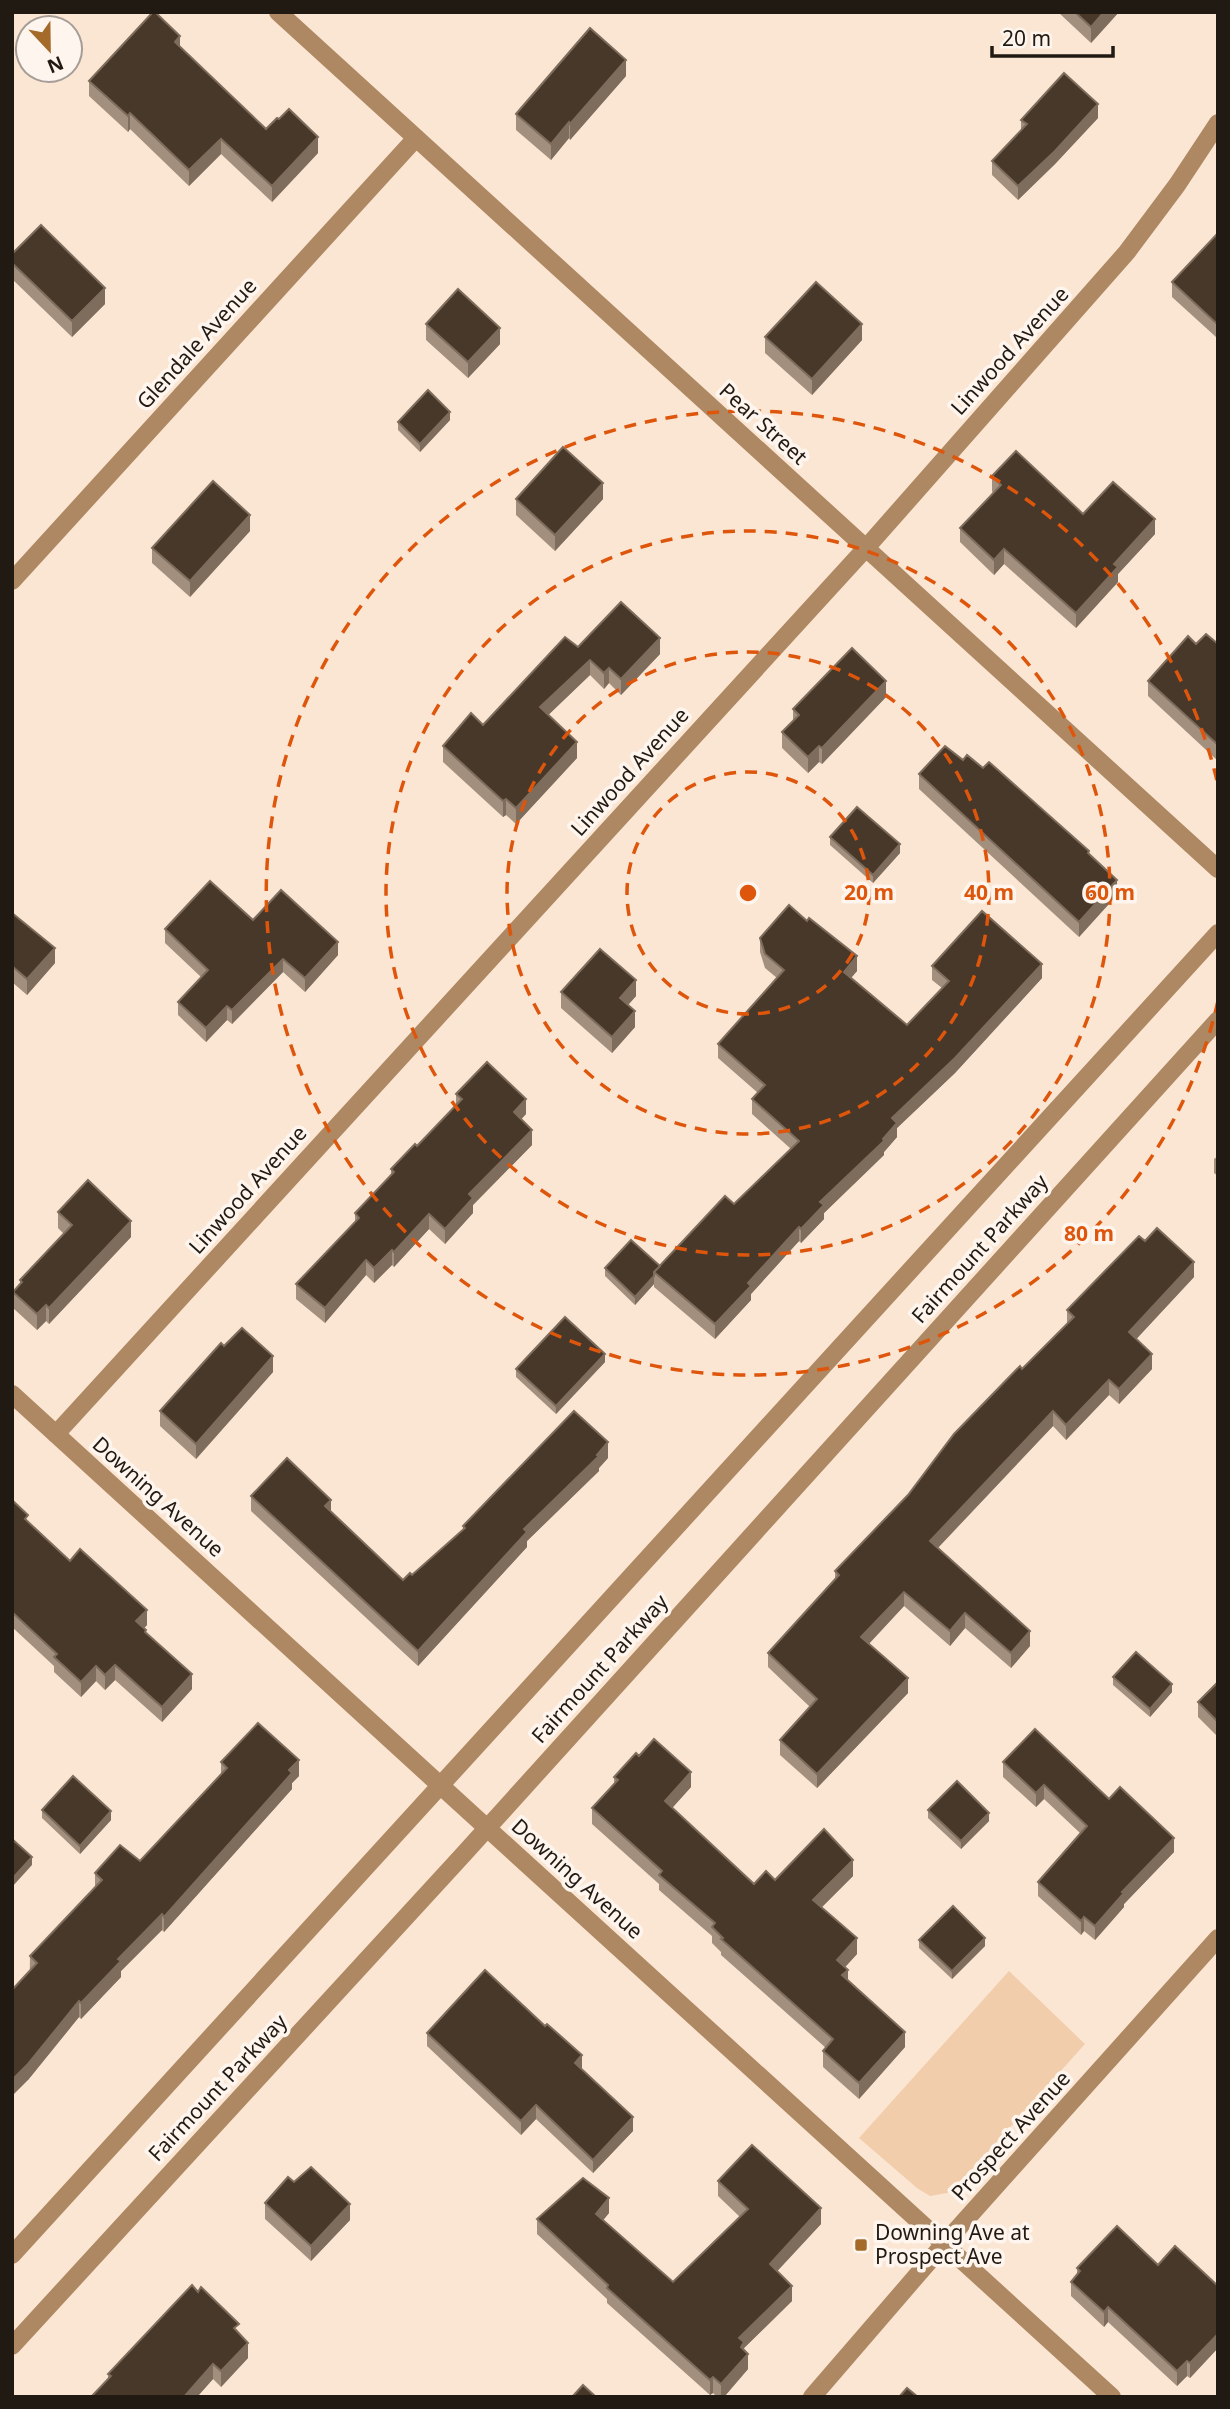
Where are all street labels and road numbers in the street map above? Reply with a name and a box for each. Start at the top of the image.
street label: Glendale Avenue [130,272,262,415]
street label: Linwood Avenue [944,280,1074,420]
street label: Pear Street [714,376,814,470]
street label: Linwood Avenue [564,701,694,841]
street label: Linwood Avenue [182,1119,312,1259]
street label: Fairmount Parkway [905,1168,1054,1329]
street label: Downing Avenue [87,1430,230,1563]
street label: Fairmount Parkway [525,1588,674,1749]
street label: Downing Avenue [506,1812,649,1945]
street label: Fairmount Parkway [142,2008,293,2167]
street label: Prospect Avenue [945,2065,1076,2206]

